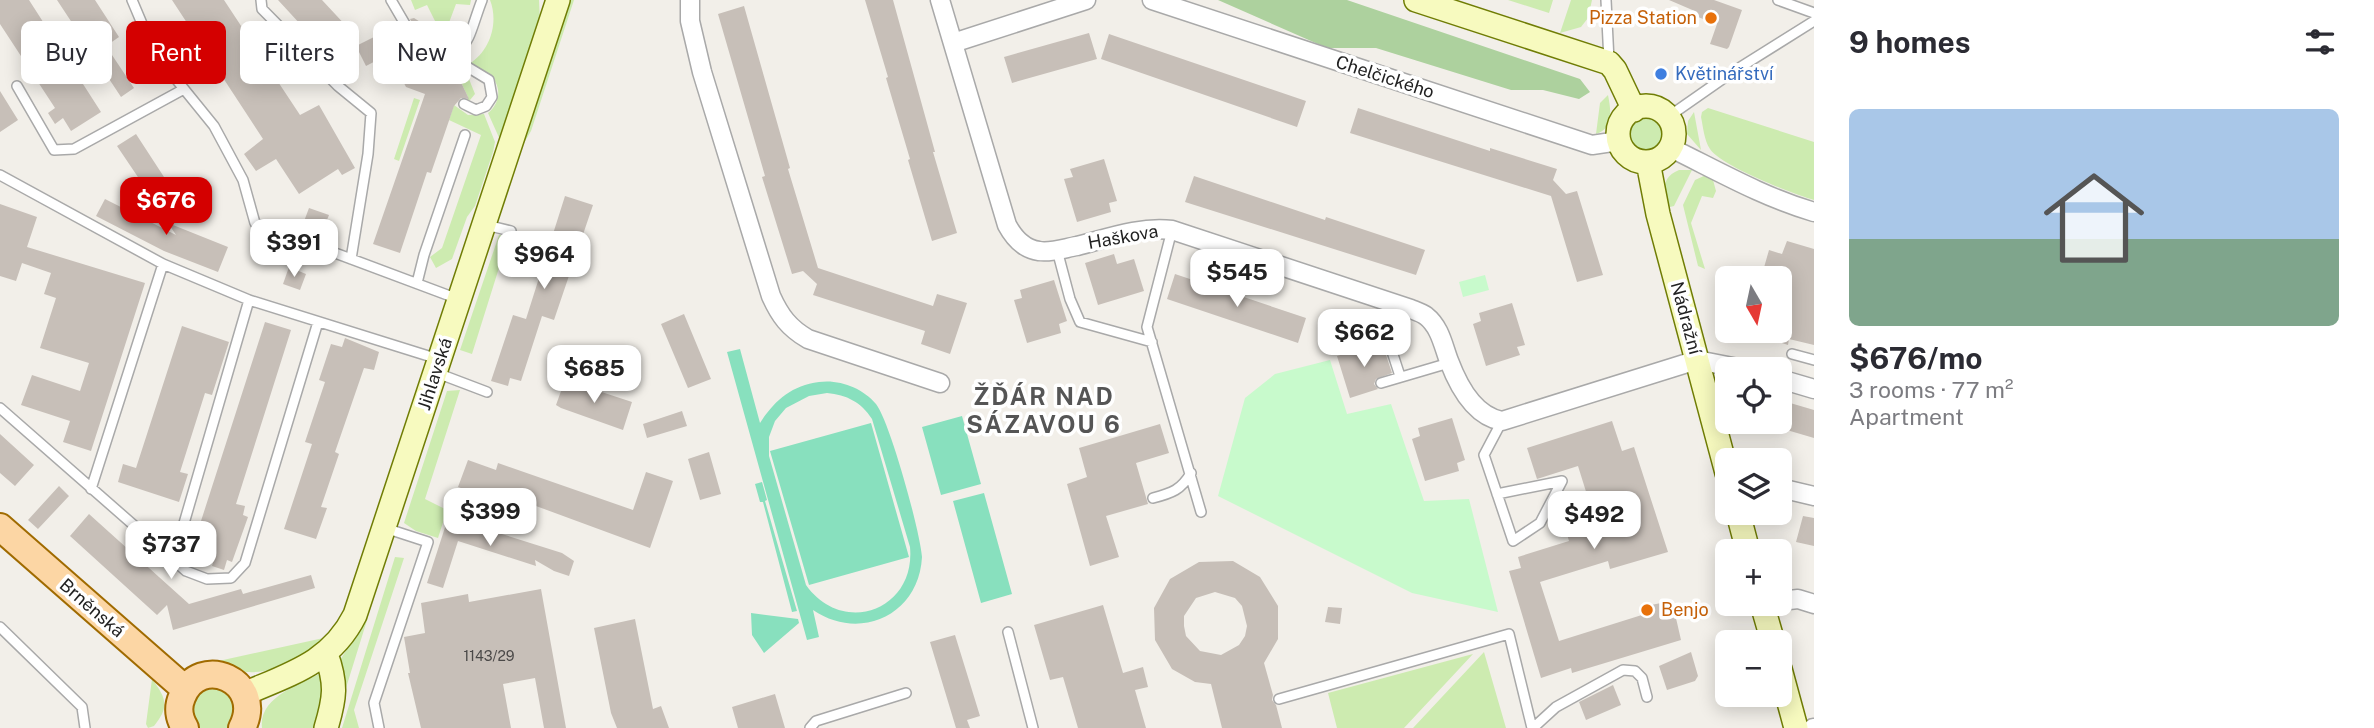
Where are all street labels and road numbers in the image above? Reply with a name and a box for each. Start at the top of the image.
street label: Chelčického [1333,51,1437,102]
street label: Haškova [1086,220,1160,253]
street label: Nádražní [1667,279,1706,357]
street label: Jihlavská [413,335,456,413]
street label: Brněnská [56,574,129,641]

